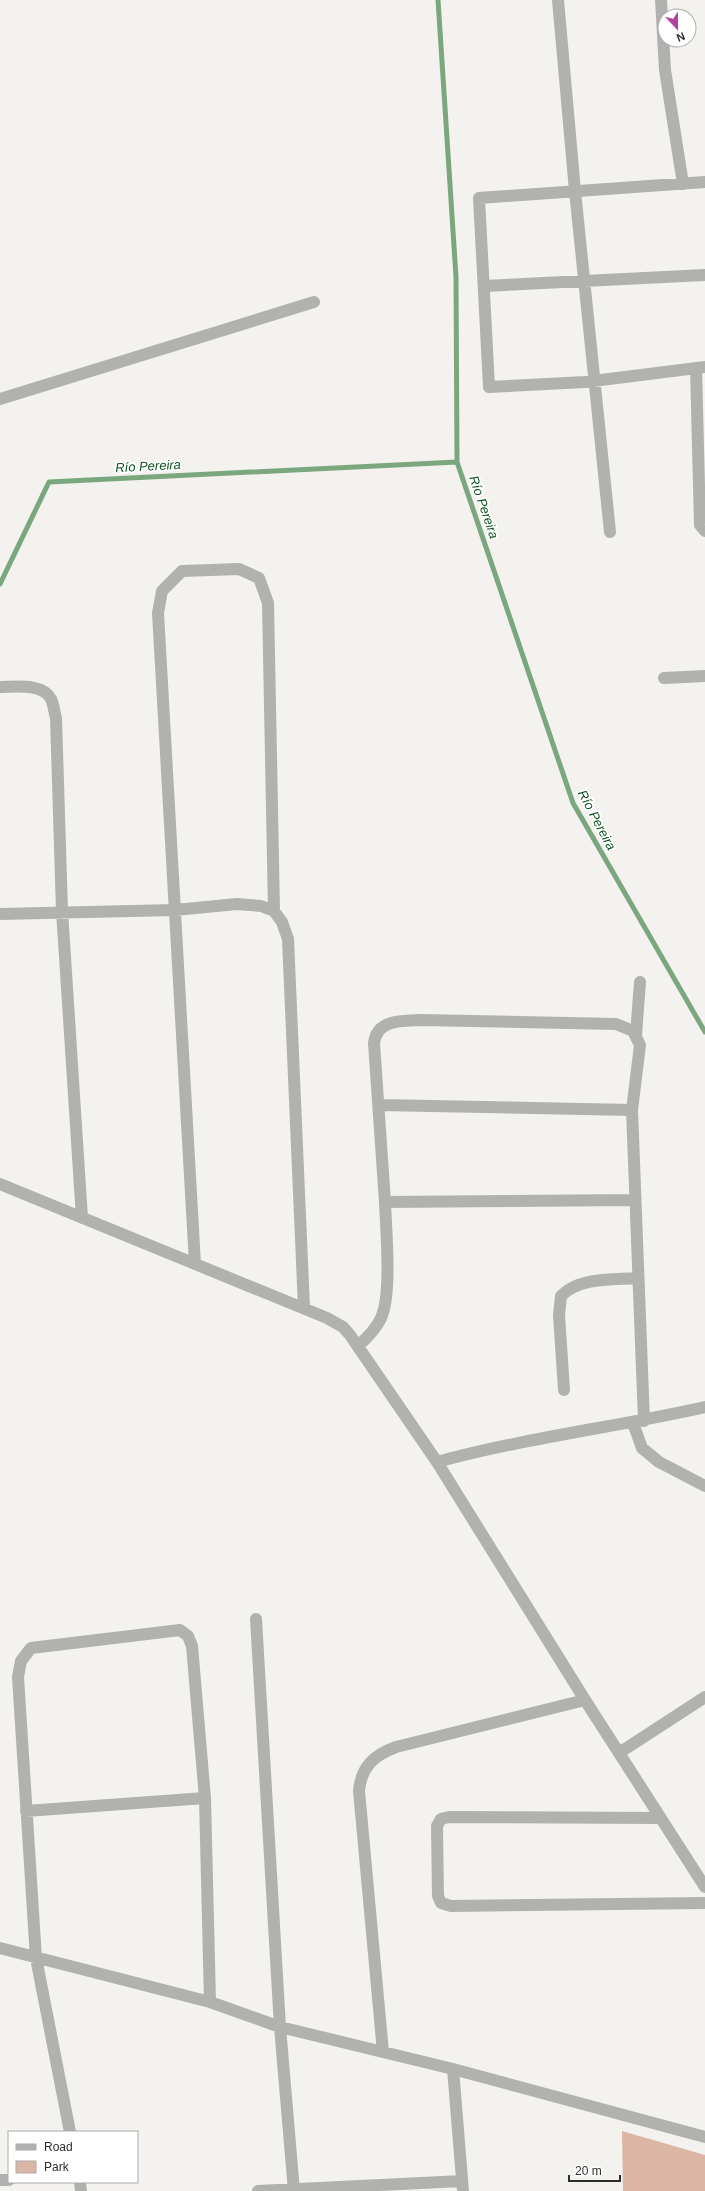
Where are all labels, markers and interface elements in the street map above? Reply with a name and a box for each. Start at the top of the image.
north arrow [657,8,697,48]
text: N [675,30,687,44]
water label: Río Pereira [115,457,181,475]
water label: Río Pereira [466,473,502,541]
water label: Río Pereira [575,787,619,853]
legend [8,2131,138,2183]
text: Road [44,2140,73,2154]
scale bar [569,2157,620,2183]
text: Park [44,2160,70,2174]
text: 20 m [575,2164,602,2178]

